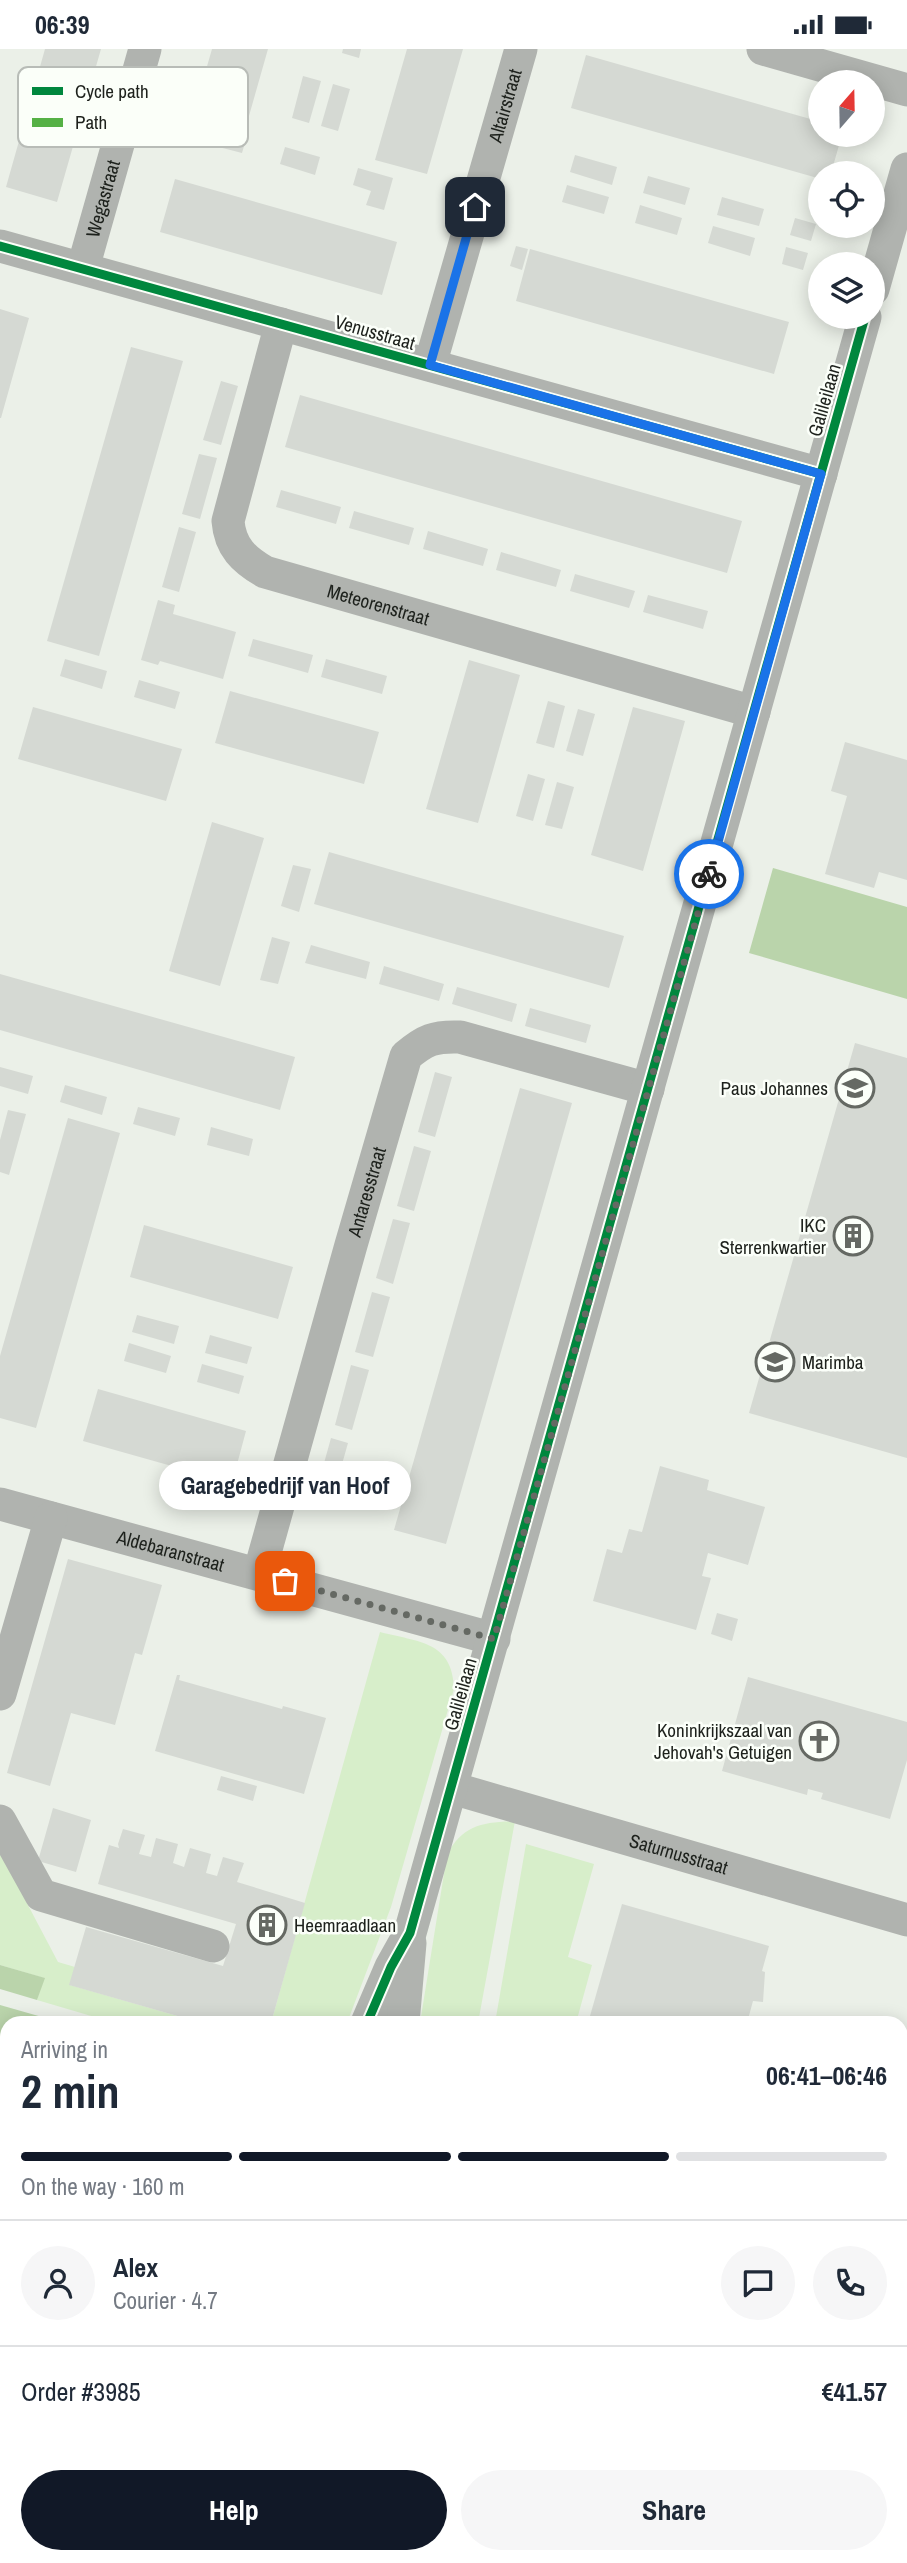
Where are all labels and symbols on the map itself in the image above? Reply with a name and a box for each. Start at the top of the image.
street label: Altairstraat [482,65,528,146]
legend [18,67,248,147]
north arrow [808,70,886,147]
text: Cycle path [75,78,149,104]
text: Path [75,109,107,135]
street label: Wegastraat [79,156,126,241]
pin [445,177,505,237]
street label: Venusstraat [332,308,419,356]
street label: Galileilaan [801,361,847,439]
street label: Meteorenstraat [324,578,433,632]
courier [674,839,744,909]
school or university icon: Paus Johannes [834,1067,876,1109]
place label: Paus Johannes [721,1075,828,1101]
street label: Antaresstraat [341,1143,392,1241]
place label: IKC Sterrenkwartier [720,1212,827,1260]
building icon: IKC Sterrenkwartier [832,1215,874,1257]
school or university icon: Marimba [754,1341,796,1383]
place label: Marimba [802,1349,864,1375]
callout: Garagebedrijf van Hoof [159,1462,411,1511]
street label: Aldebaranstraat [113,1523,228,1578]
pin [255,1551,315,1611]
street label: Galileilaan [437,1655,483,1733]
place label: Koninkrijkszaal van Jehovah's Getuigen [654,1717,792,1765]
church icon: Koninkrijkszaal van Jehovah's Getuigen [798,1720,840,1762]
street label: Saturnusstraat [626,1827,732,1881]
building icon: Heemraadlaan [246,1904,288,1946]
place label: Heemraadlaan [294,1912,396,1938]

